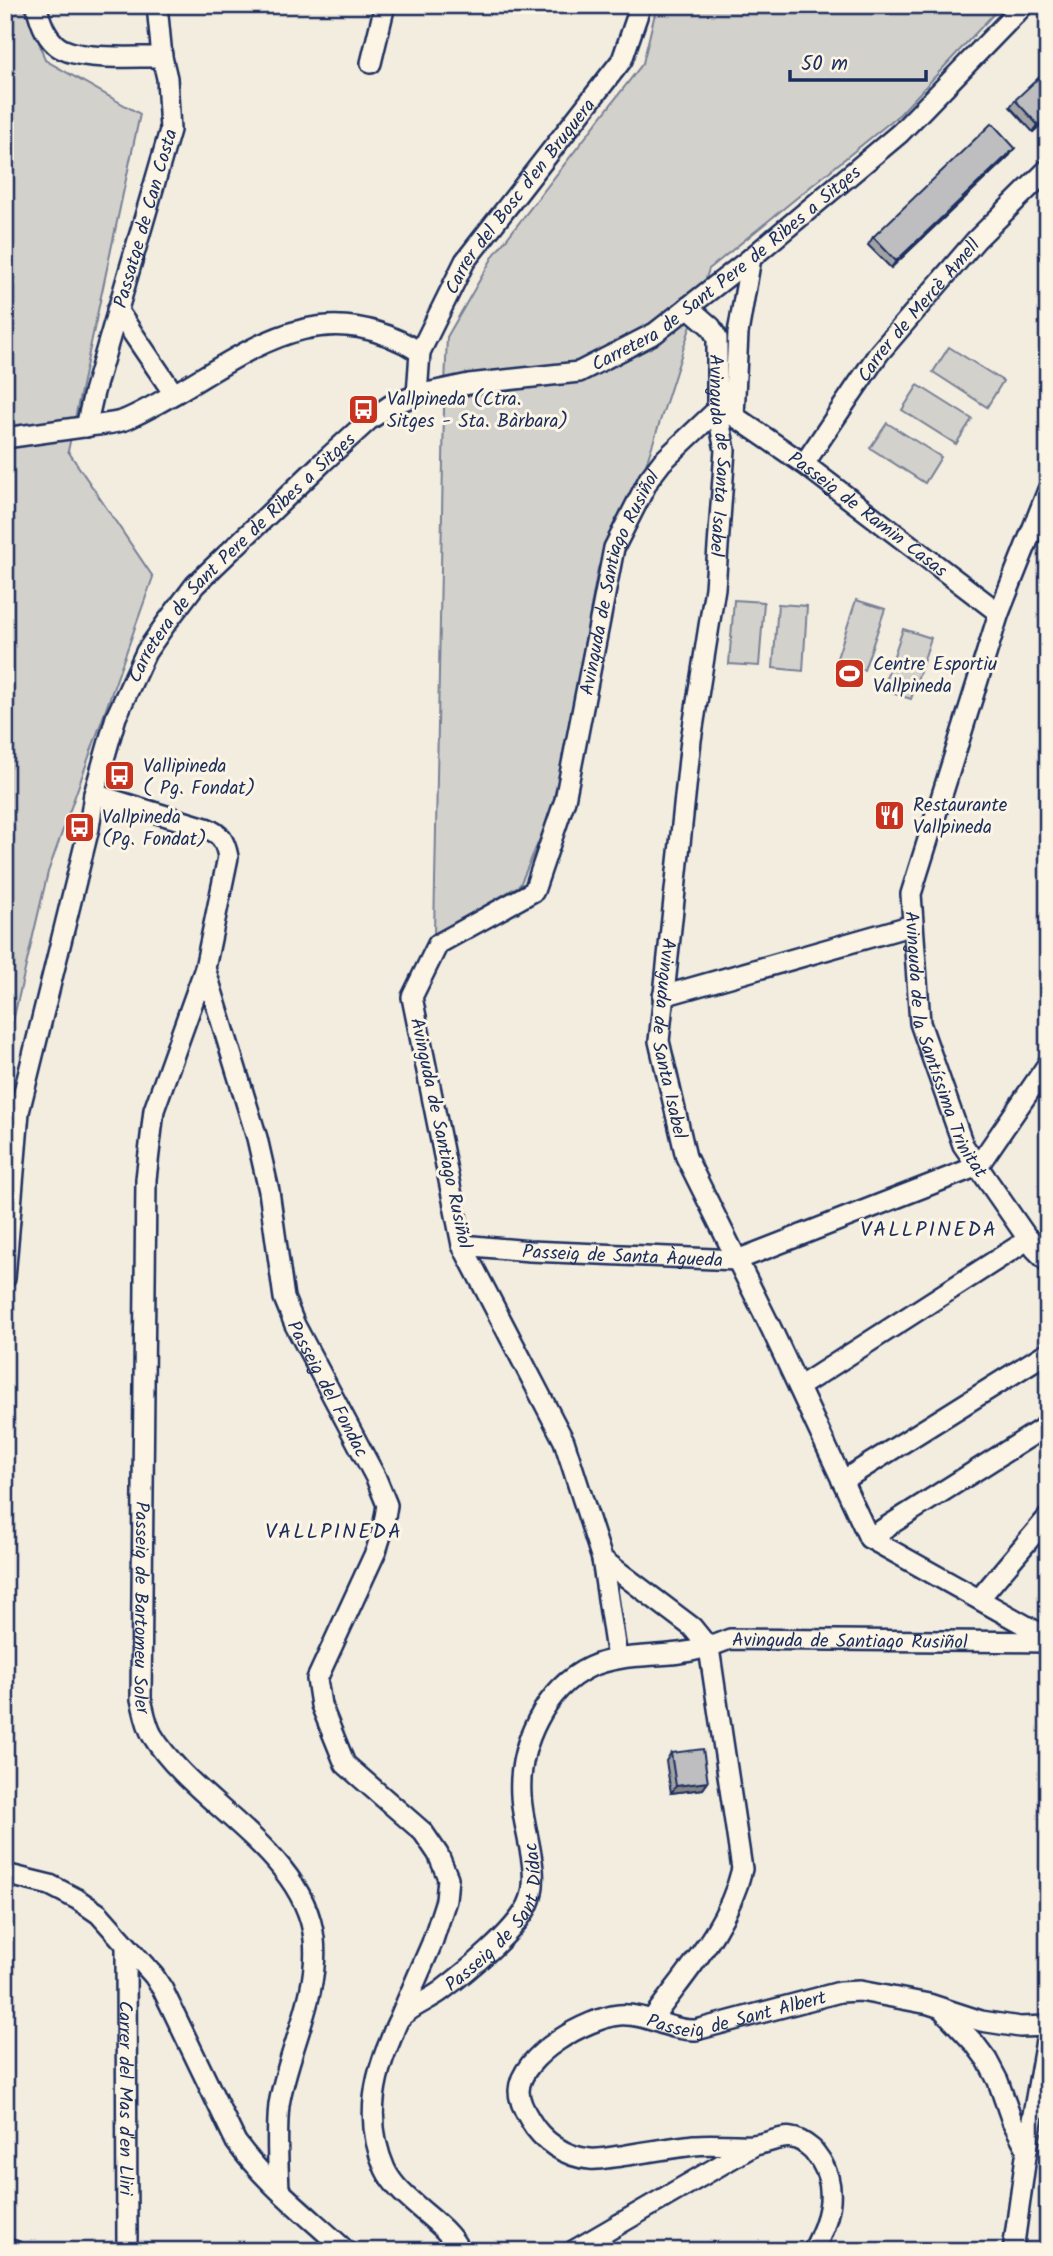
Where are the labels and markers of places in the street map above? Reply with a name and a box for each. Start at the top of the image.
place label: Vallpineda (Ctra. Sitges - Sta. Bàrbara) [387,385,568,437]
bus stop icon: Vallpineda (Ctra. Sitges - Sta. Bàrbara) [347,392,381,426]
place label: Centre Esportiu Vallpineda [873,650,997,702]
sports icon: Centre Esportiu Vallpineda [833,657,867,691]
place label: Vallipineda ( Pg. Fondat) [143,752,255,804]
bus stop icon: Vallipineda ( Pg. Fondat) [103,759,137,793]
place label: Restaurante Vallpineda [913,791,1008,843]
restaurant icon: Restaurante Vallpineda [873,798,907,832]
place label: Vallpineda (Pg. Fondat) [102,803,207,855]
bus stop icon: Vallpineda (Pg. Fondat) [62,810,96,844]

